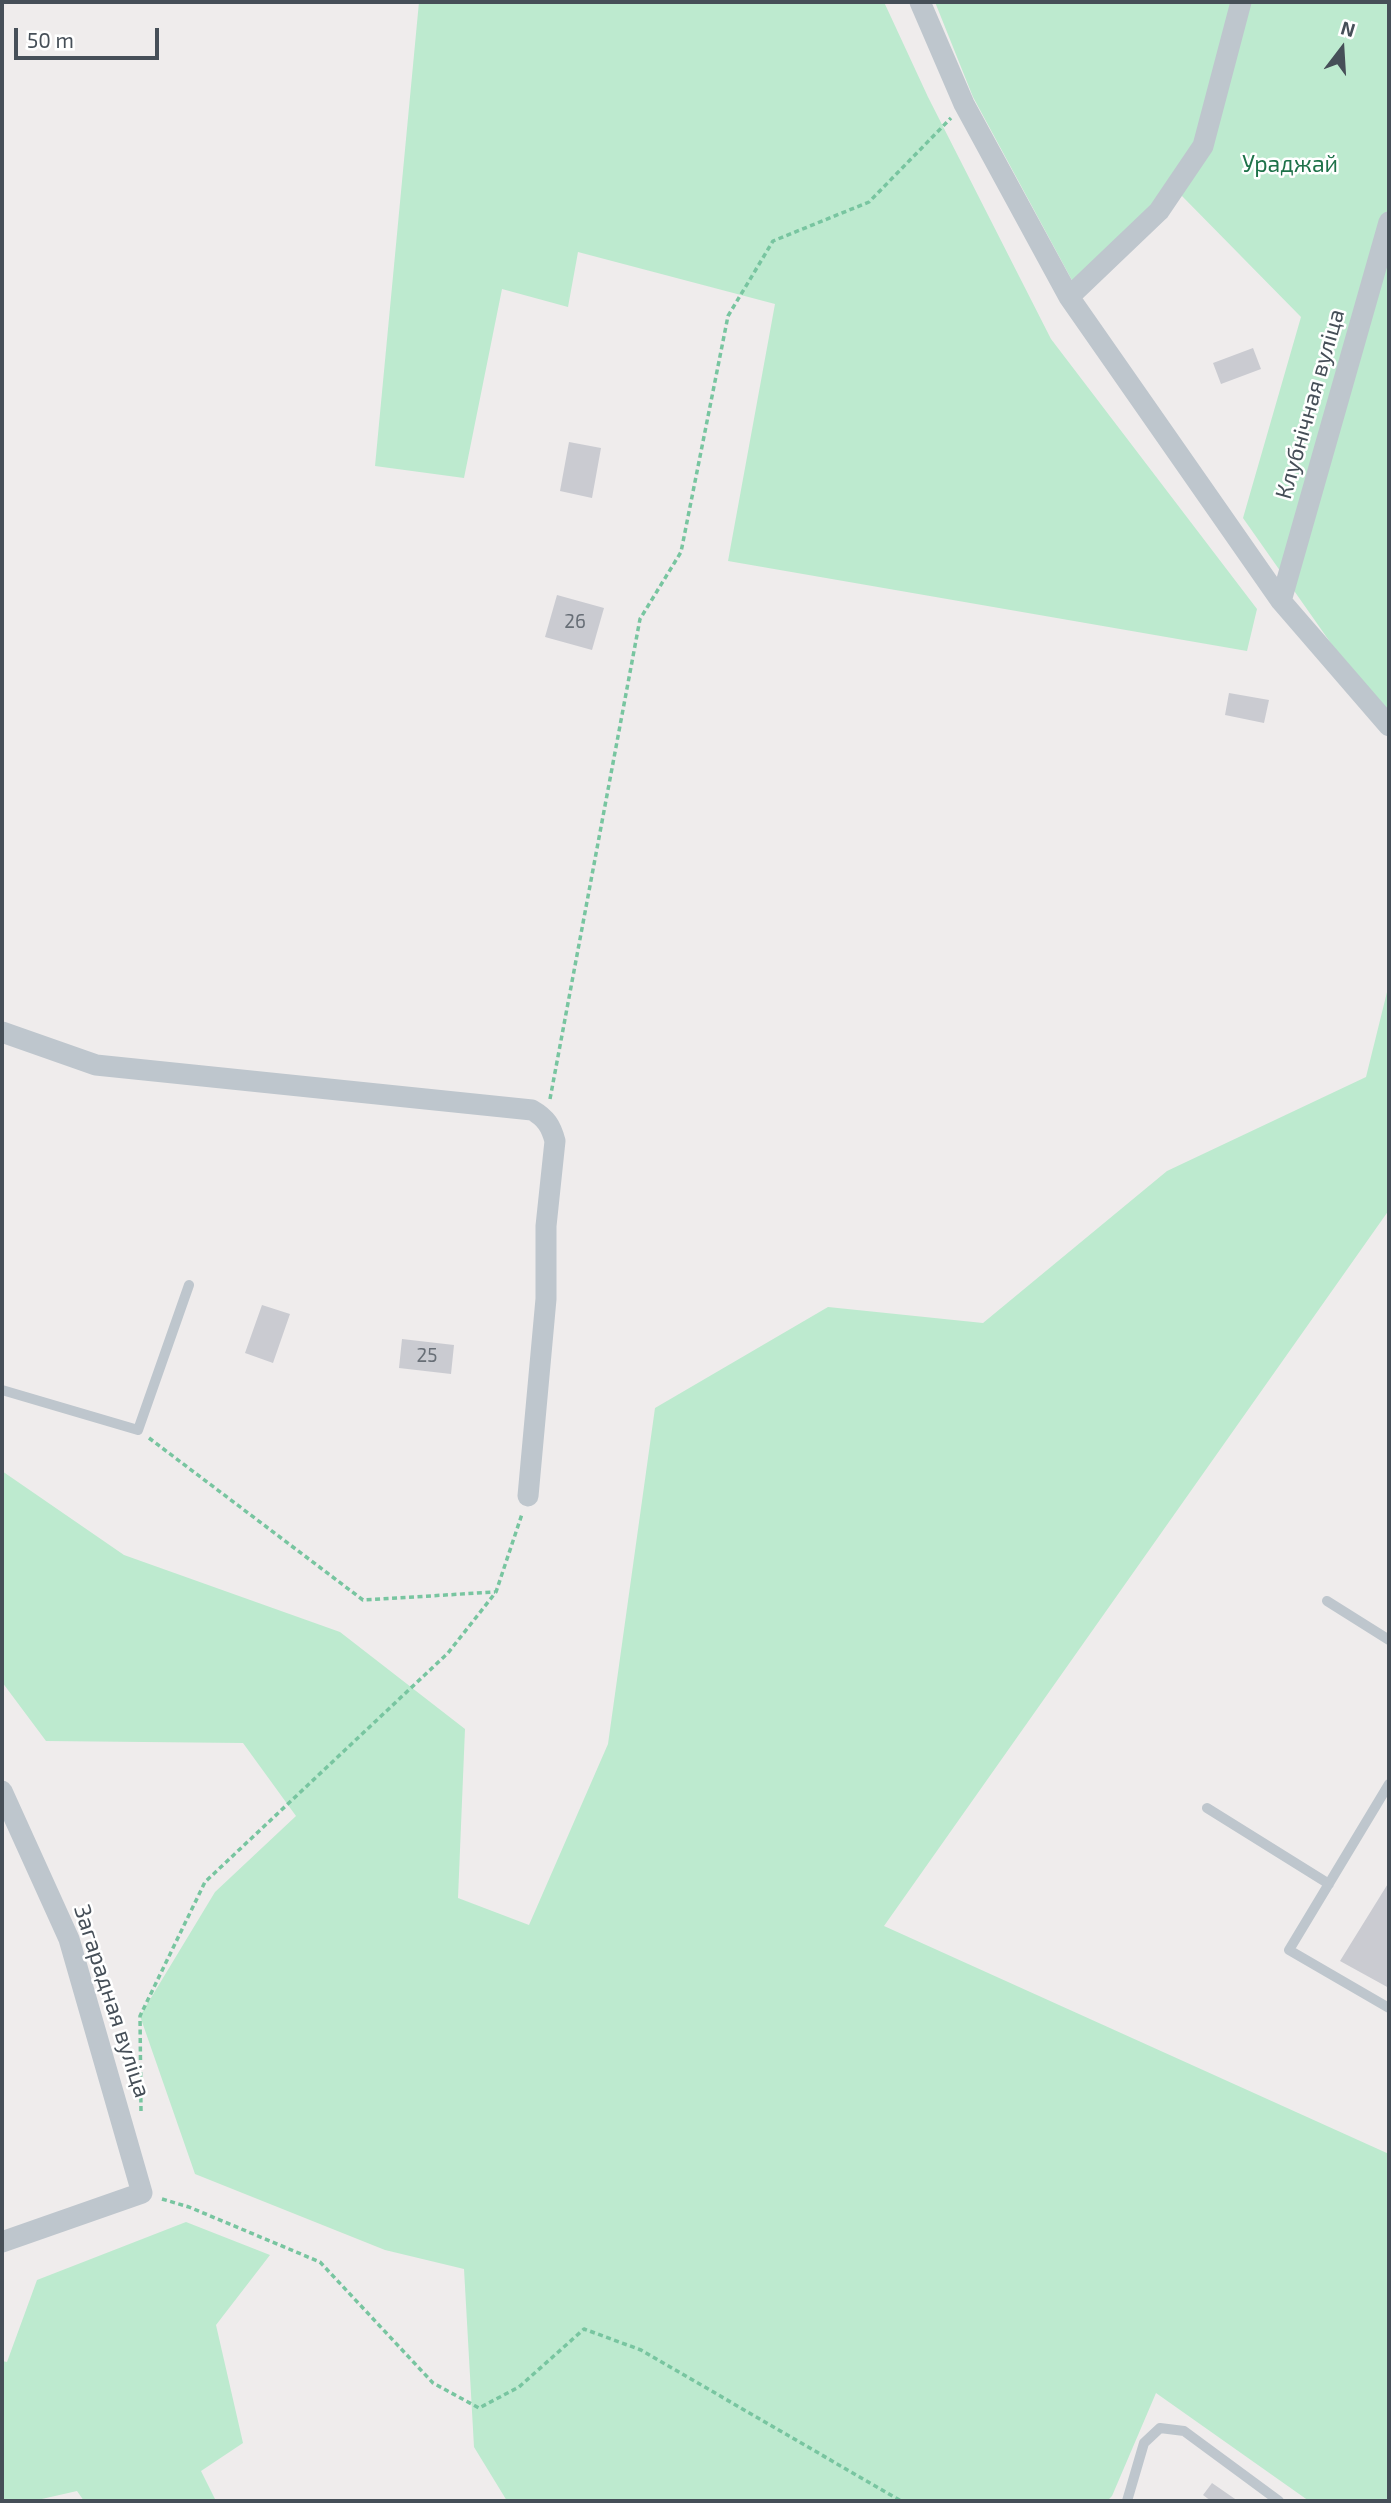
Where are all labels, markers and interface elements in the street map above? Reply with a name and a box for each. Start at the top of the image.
scale bar [18,14,163,58]
north arrow [1307,14,1377,84]
text: N [1338,15,1358,41]
text: 50 m [27,27,74,52]
park label: Ураджай [1242,150,1338,178]
street label: Клубнічная вуліца [1270,306,1350,502]
house number: 26 [564,611,586,633]
house number: 25 [417,1345,437,1367]
street label: Загарадная вуліца [68,1901,156,2101]

